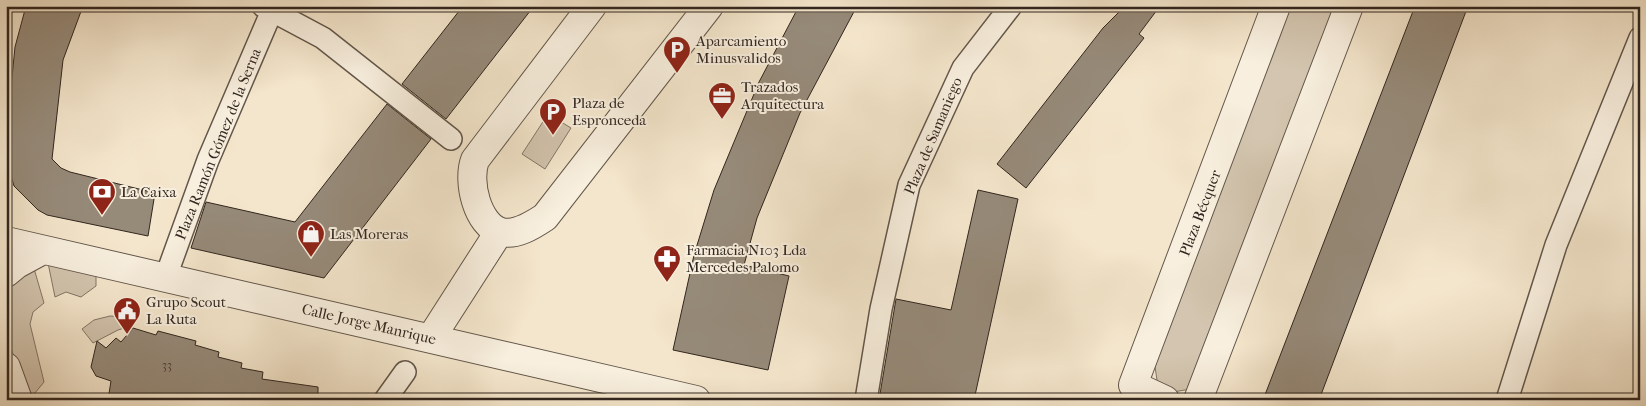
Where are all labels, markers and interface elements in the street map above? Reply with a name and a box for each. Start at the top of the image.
place label: Aparcamiento Minusvalidos [695,32,787,67]
parking icon: Aparcamiento Minusvalidos [662,35,692,74]
street label: Plaza Ramón Gómez de la Serna [171,45,265,242]
street label: Plaza de Samaniego [900,74,966,197]
place label: Trazados Arquitectura [740,78,825,113]
office icon: Trazados Arquitectura [707,81,737,120]
place label: Plaza de Espronceda [572,94,647,129]
parking icon: Plaza de Espronceda [538,97,568,136]
street label: Plaza Bécquer [1175,167,1225,259]
bank icon: La Caixa [87,177,117,216]
place label: La Caixa [121,183,178,201]
shop icon: Las Moreras [296,219,326,258]
place label: Las Moreras [330,225,409,243]
place label: Farmacia N103 Lda Mercedes Palomo [686,241,807,276]
pharmacy icon: Farmacia N103 Lda Mercedes Palomo [652,244,682,283]
place label: Grupo Scout La Ruta [146,293,227,328]
public building icon: Grupo Scout La Ruta [112,296,142,335]
street label: Calle Jorge Manrique [300,300,439,348]
house number: 33 [162,358,172,372]

